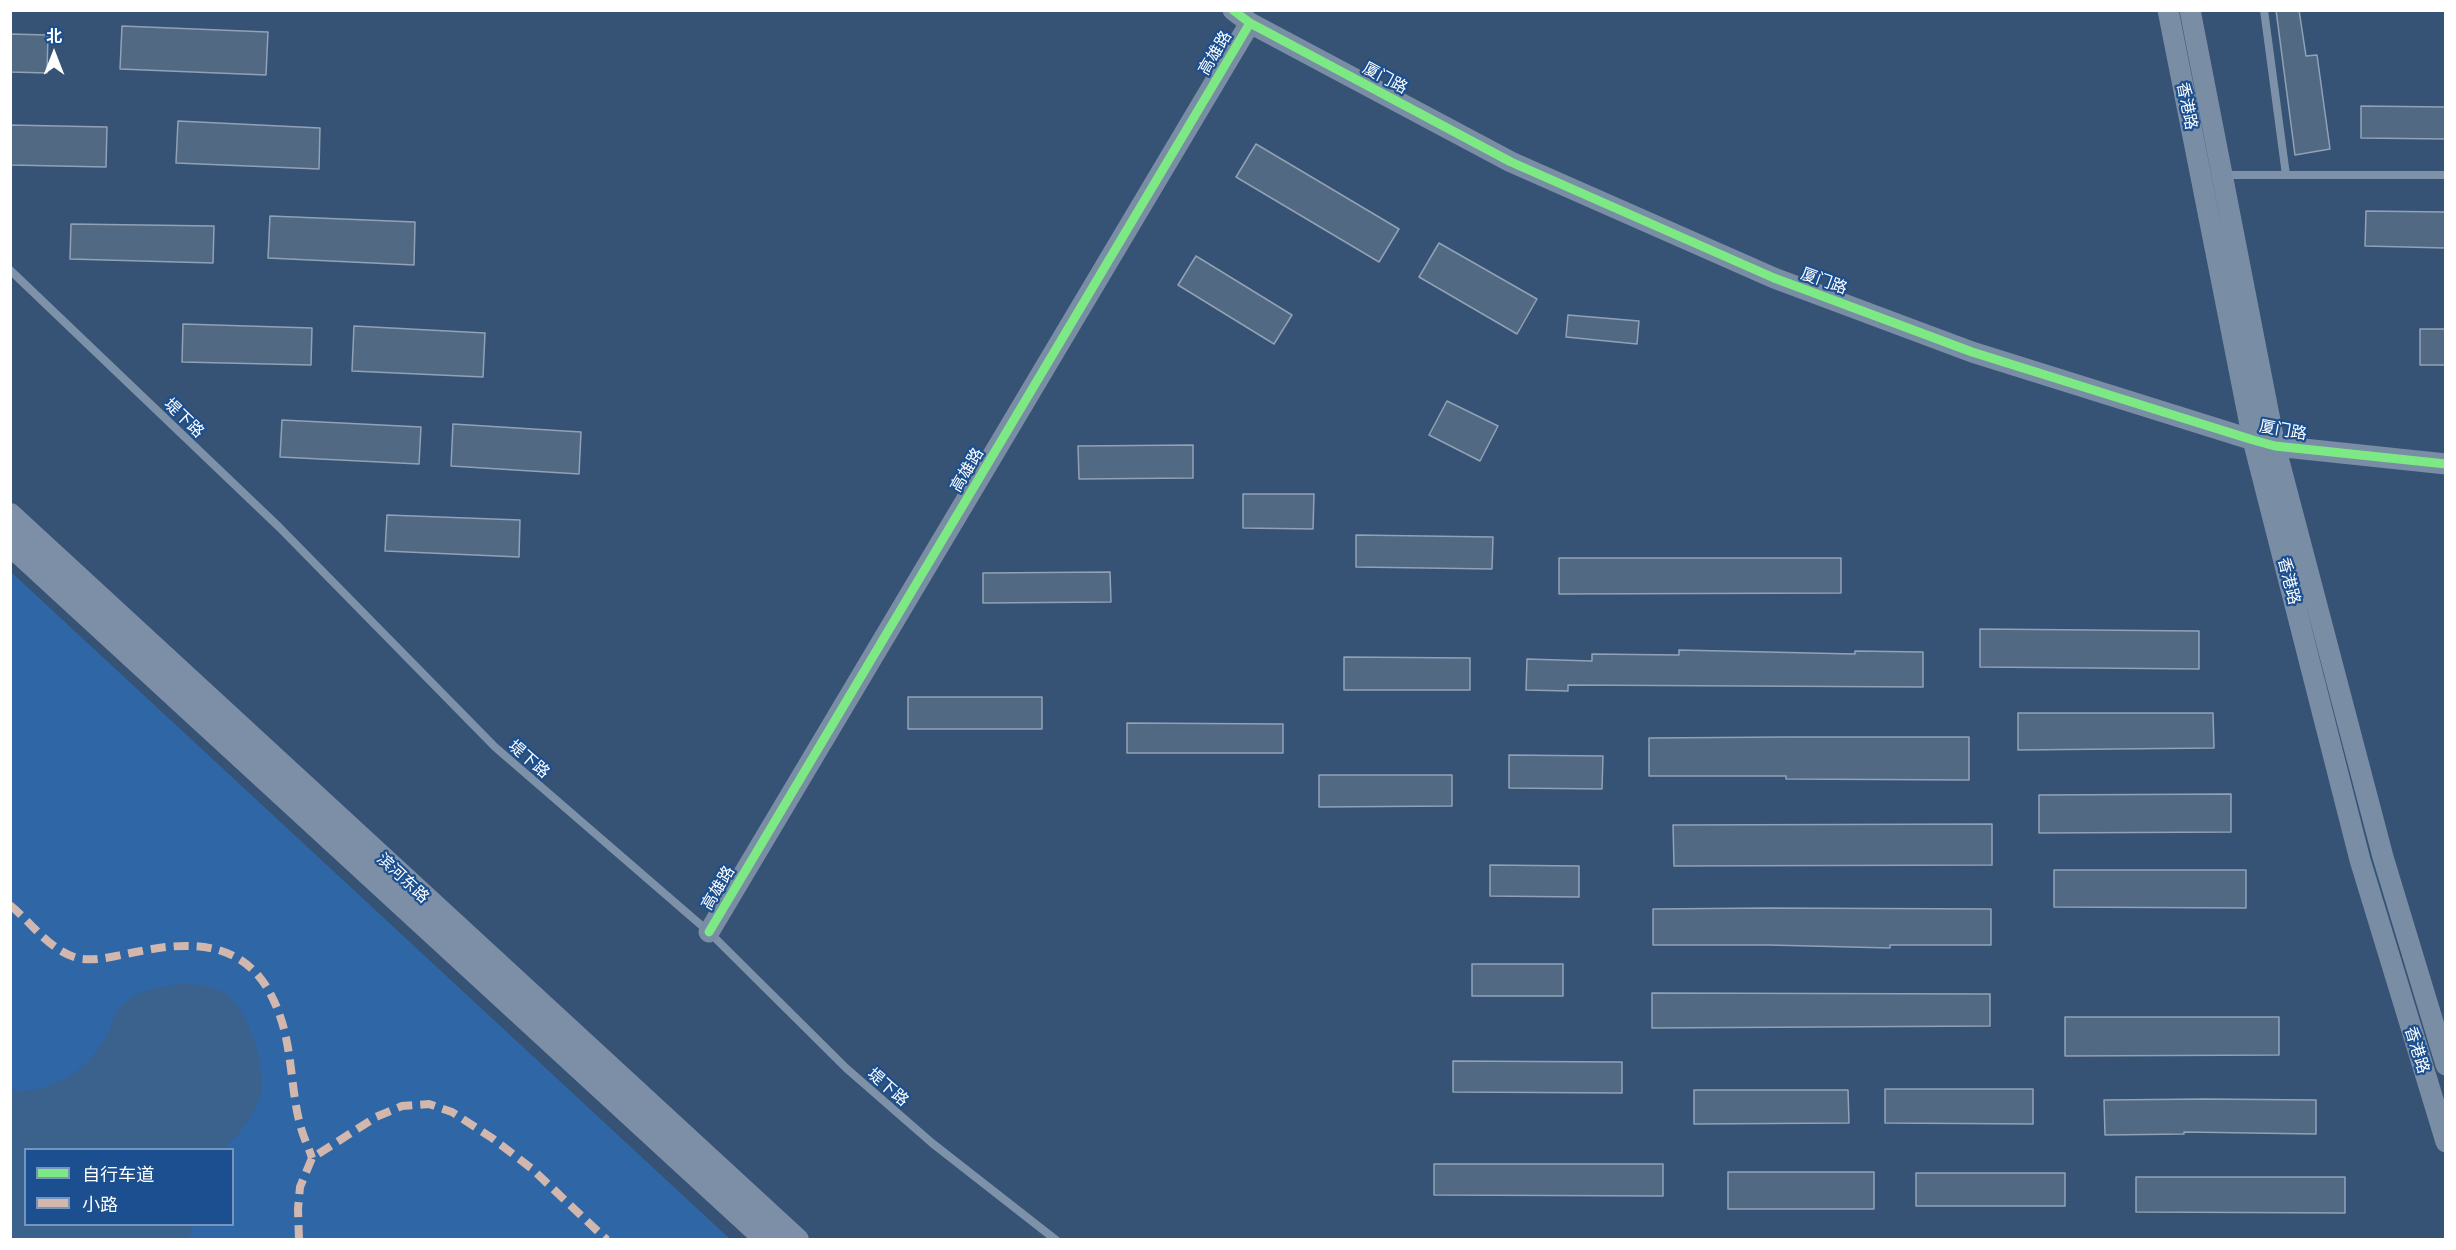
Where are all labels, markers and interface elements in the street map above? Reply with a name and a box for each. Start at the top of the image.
north arrow [24,24,84,84]
text: 北 [46,26,62,45]
street label: 高雄路 [1194,27,1236,79]
street label: 厦门路 [1359,58,1411,98]
street label: 香港路 [2173,81,2201,131]
street label: 厦门路 [1798,264,1850,298]
street label: 堤下路 [160,394,208,442]
street label: 厦门路 [2258,416,2308,444]
street label: 高雄路 [946,444,988,496]
street label: 香港路 [2274,555,2304,607]
street label: 堤下路 [505,736,553,782]
street label: 滨河东路 [373,849,433,907]
street label: 高雄路 [697,862,739,914]
street label: 香港路 [2401,1024,2433,1076]
street label: 堤下路 [864,1064,912,1110]
legend [24,1148,234,1226]
text: 自行车道 [82,1163,154,1185]
text: 小路 [82,1193,118,1215]

